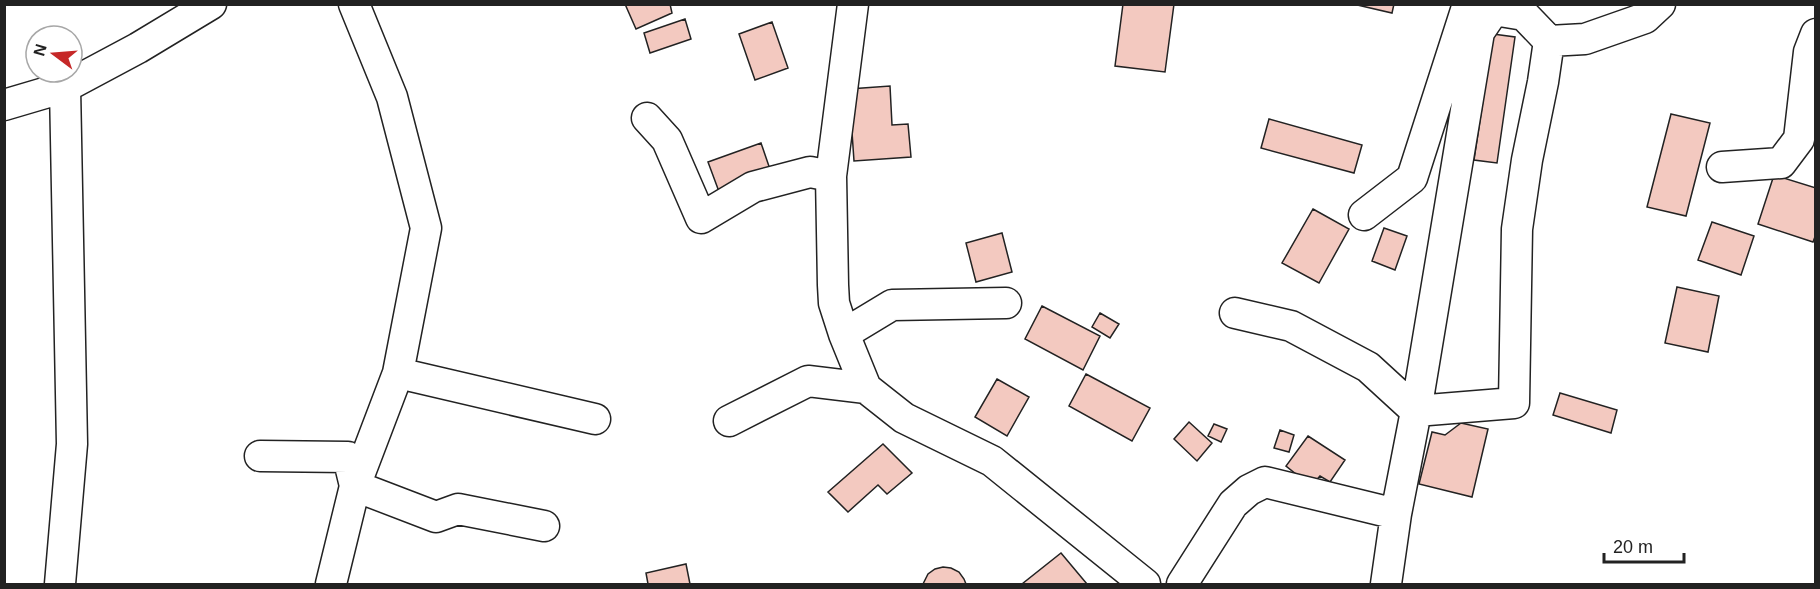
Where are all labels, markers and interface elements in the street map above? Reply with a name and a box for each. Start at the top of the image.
north arrow [24,24,84,84]
text: N [30,42,50,58]
scale bar [1604,526,1684,564]
text: 20 m [1613,537,1653,557]

